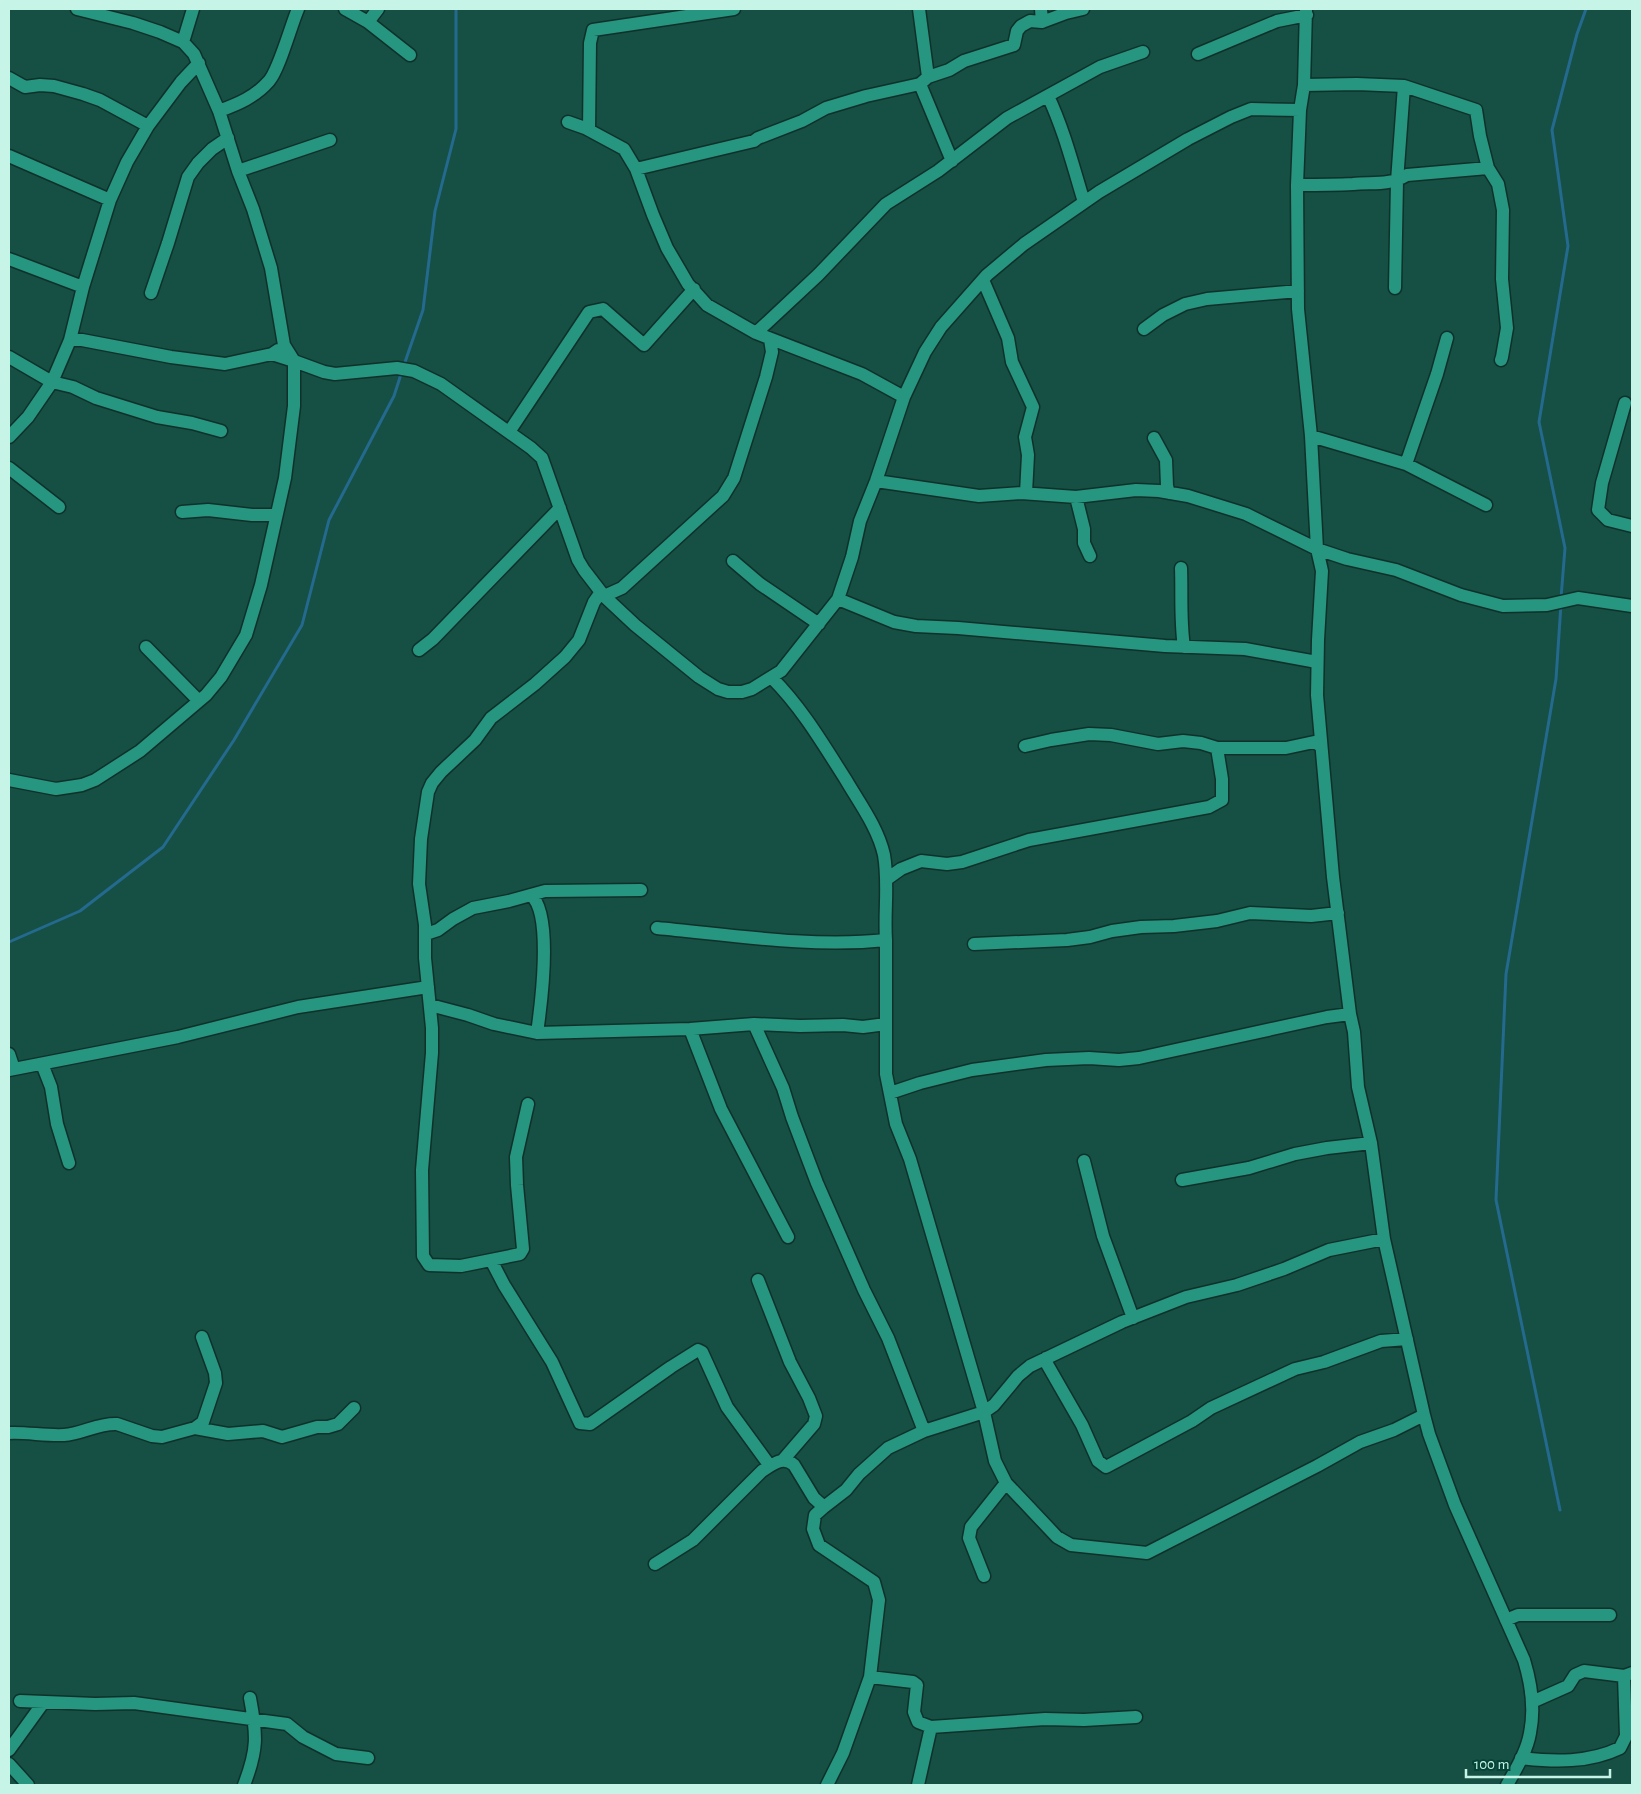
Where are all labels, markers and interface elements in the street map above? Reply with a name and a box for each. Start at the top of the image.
scale bar [1466,1746,1610,1778]
text: 100 m [1474,1757,1509,1772]

